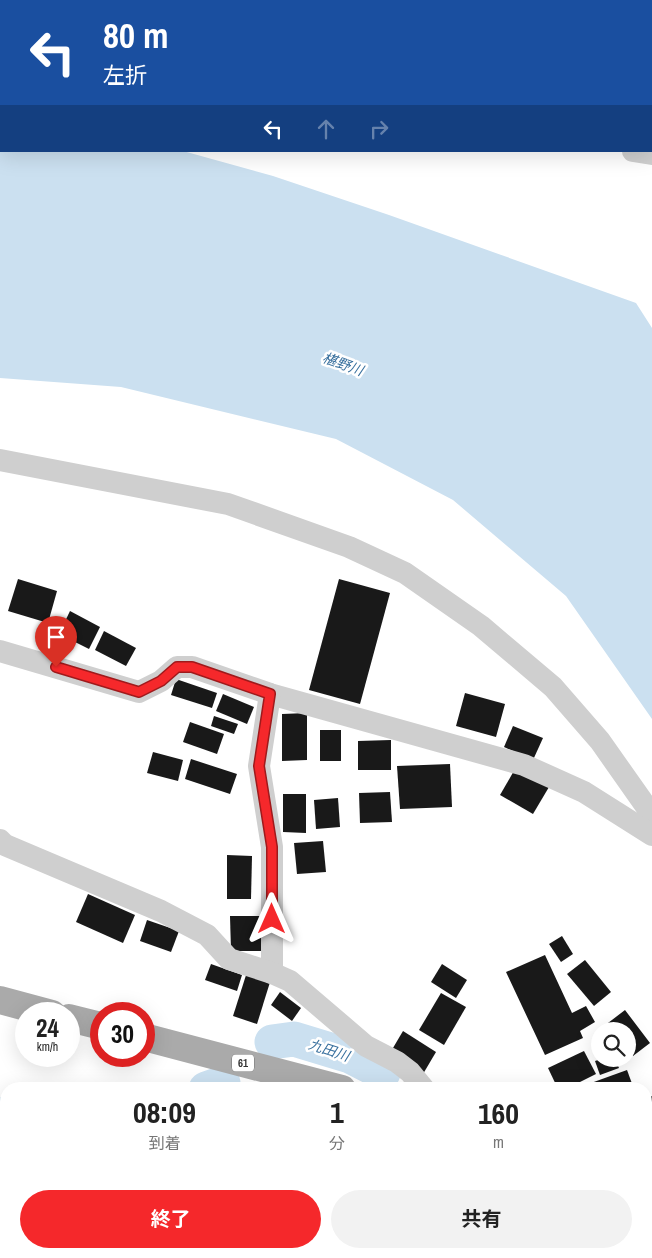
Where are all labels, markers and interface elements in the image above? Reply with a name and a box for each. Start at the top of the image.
text: 80 m [103,12,168,59]
icon: left [20,20,85,85]
text: 左折 [103,60,147,90]
icon: left [259,115,287,143]
icon: ahead [312,115,340,143]
icon: right [365,115,393,143]
water label: 椹野川 [320,348,368,380]
pin [35,616,77,667]
icon: arrive [42,623,70,651]
position arrow [245,892,297,944]
speed limit sign: 30 [90,1002,155,1067]
text: 24 [36,1011,59,1045]
map controls [591,1022,636,1067]
button: search [591,1022,636,1067]
water label: 九田川 [306,1035,354,1066]
text: km/h [37,1039,58,1055]
road number: 61 [232,1054,254,1072]
text: 08:09 [133,1092,196,1132]
text: 1 [330,1092,344,1132]
text: 160 [478,1093,519,1133]
text: m [493,1131,504,1153]
text: 到着 [148,1132,180,1154]
text: 分 [329,1132,345,1154]
button: 終了 [20,1190,321,1248]
button: 共有 [331,1190,632,1248]

